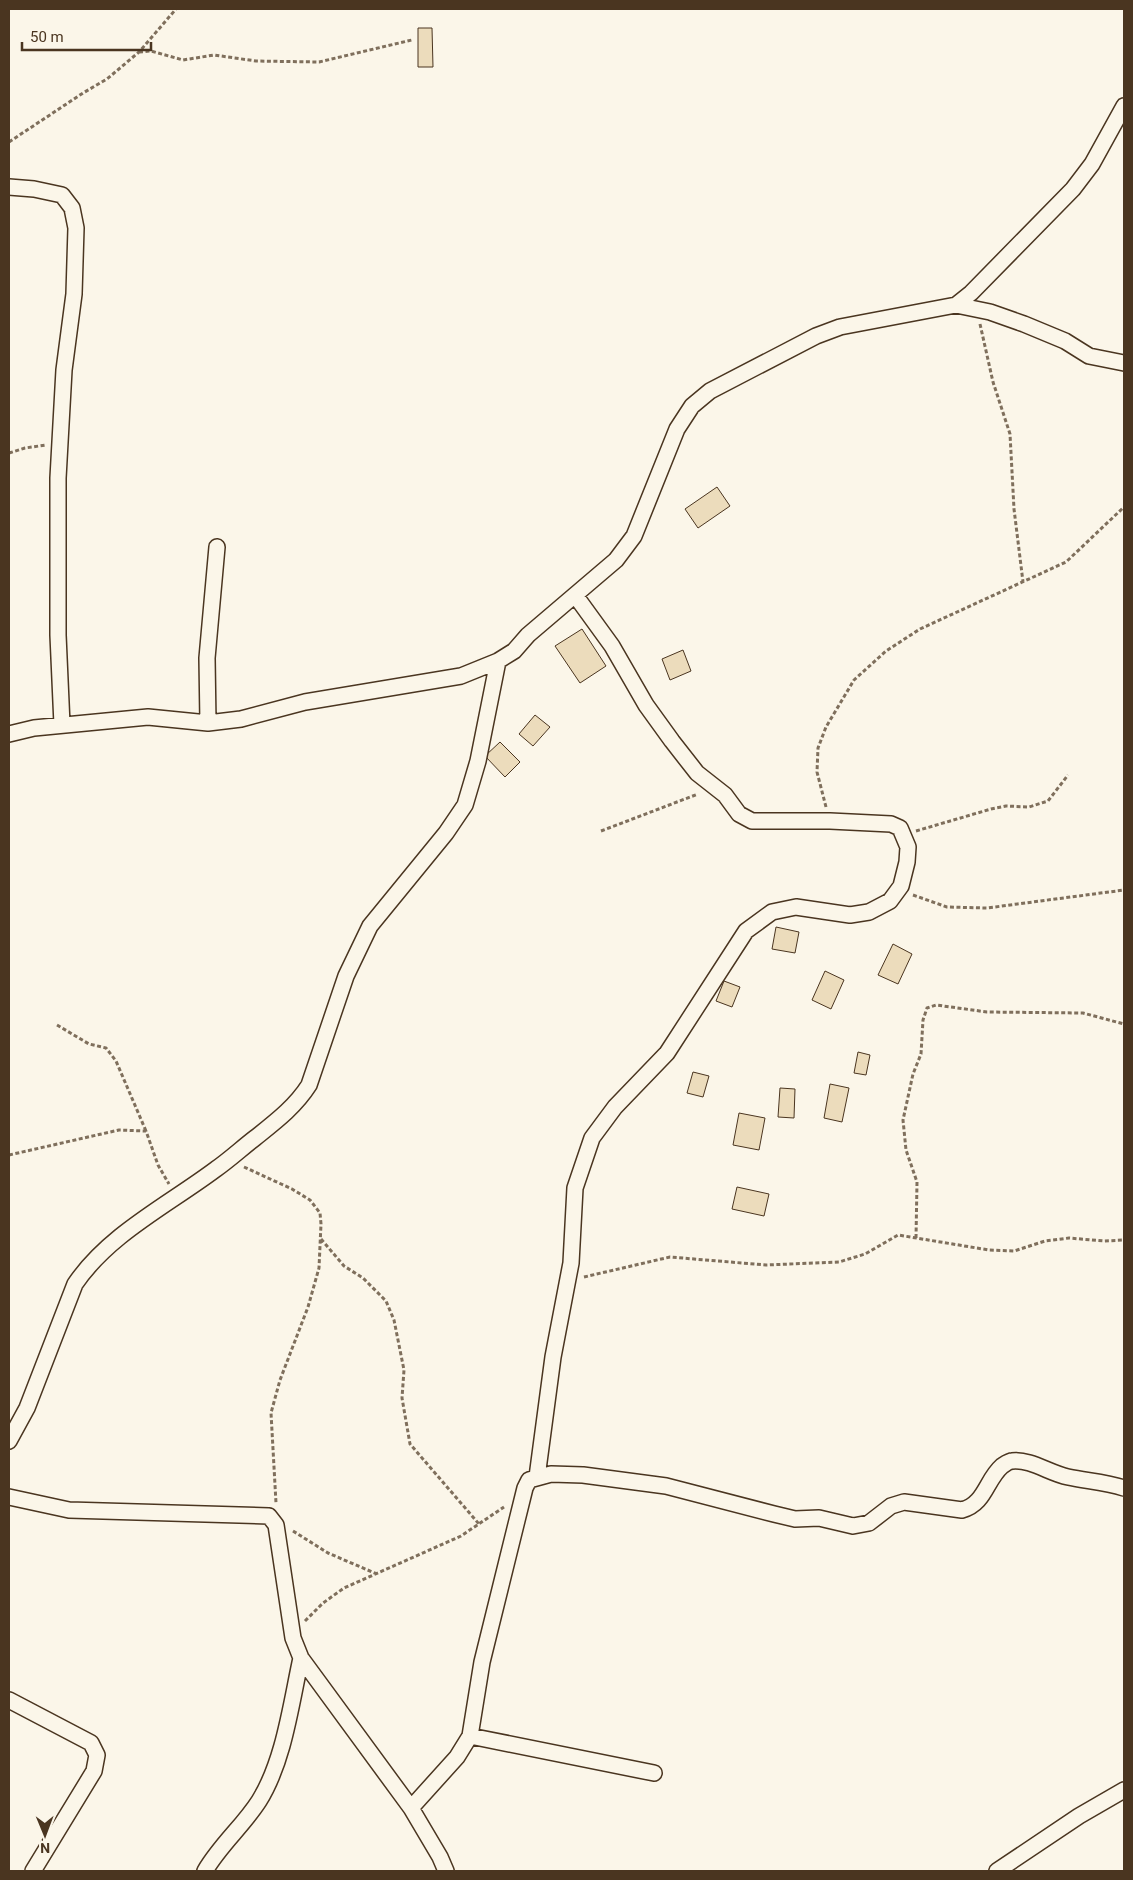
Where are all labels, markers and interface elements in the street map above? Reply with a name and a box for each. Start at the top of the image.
scale bar [22,20,151,52]
text: 50 m [30,28,64,46]
north arrow [20,1810,70,1860]
text: N [40,1840,50,1856]

